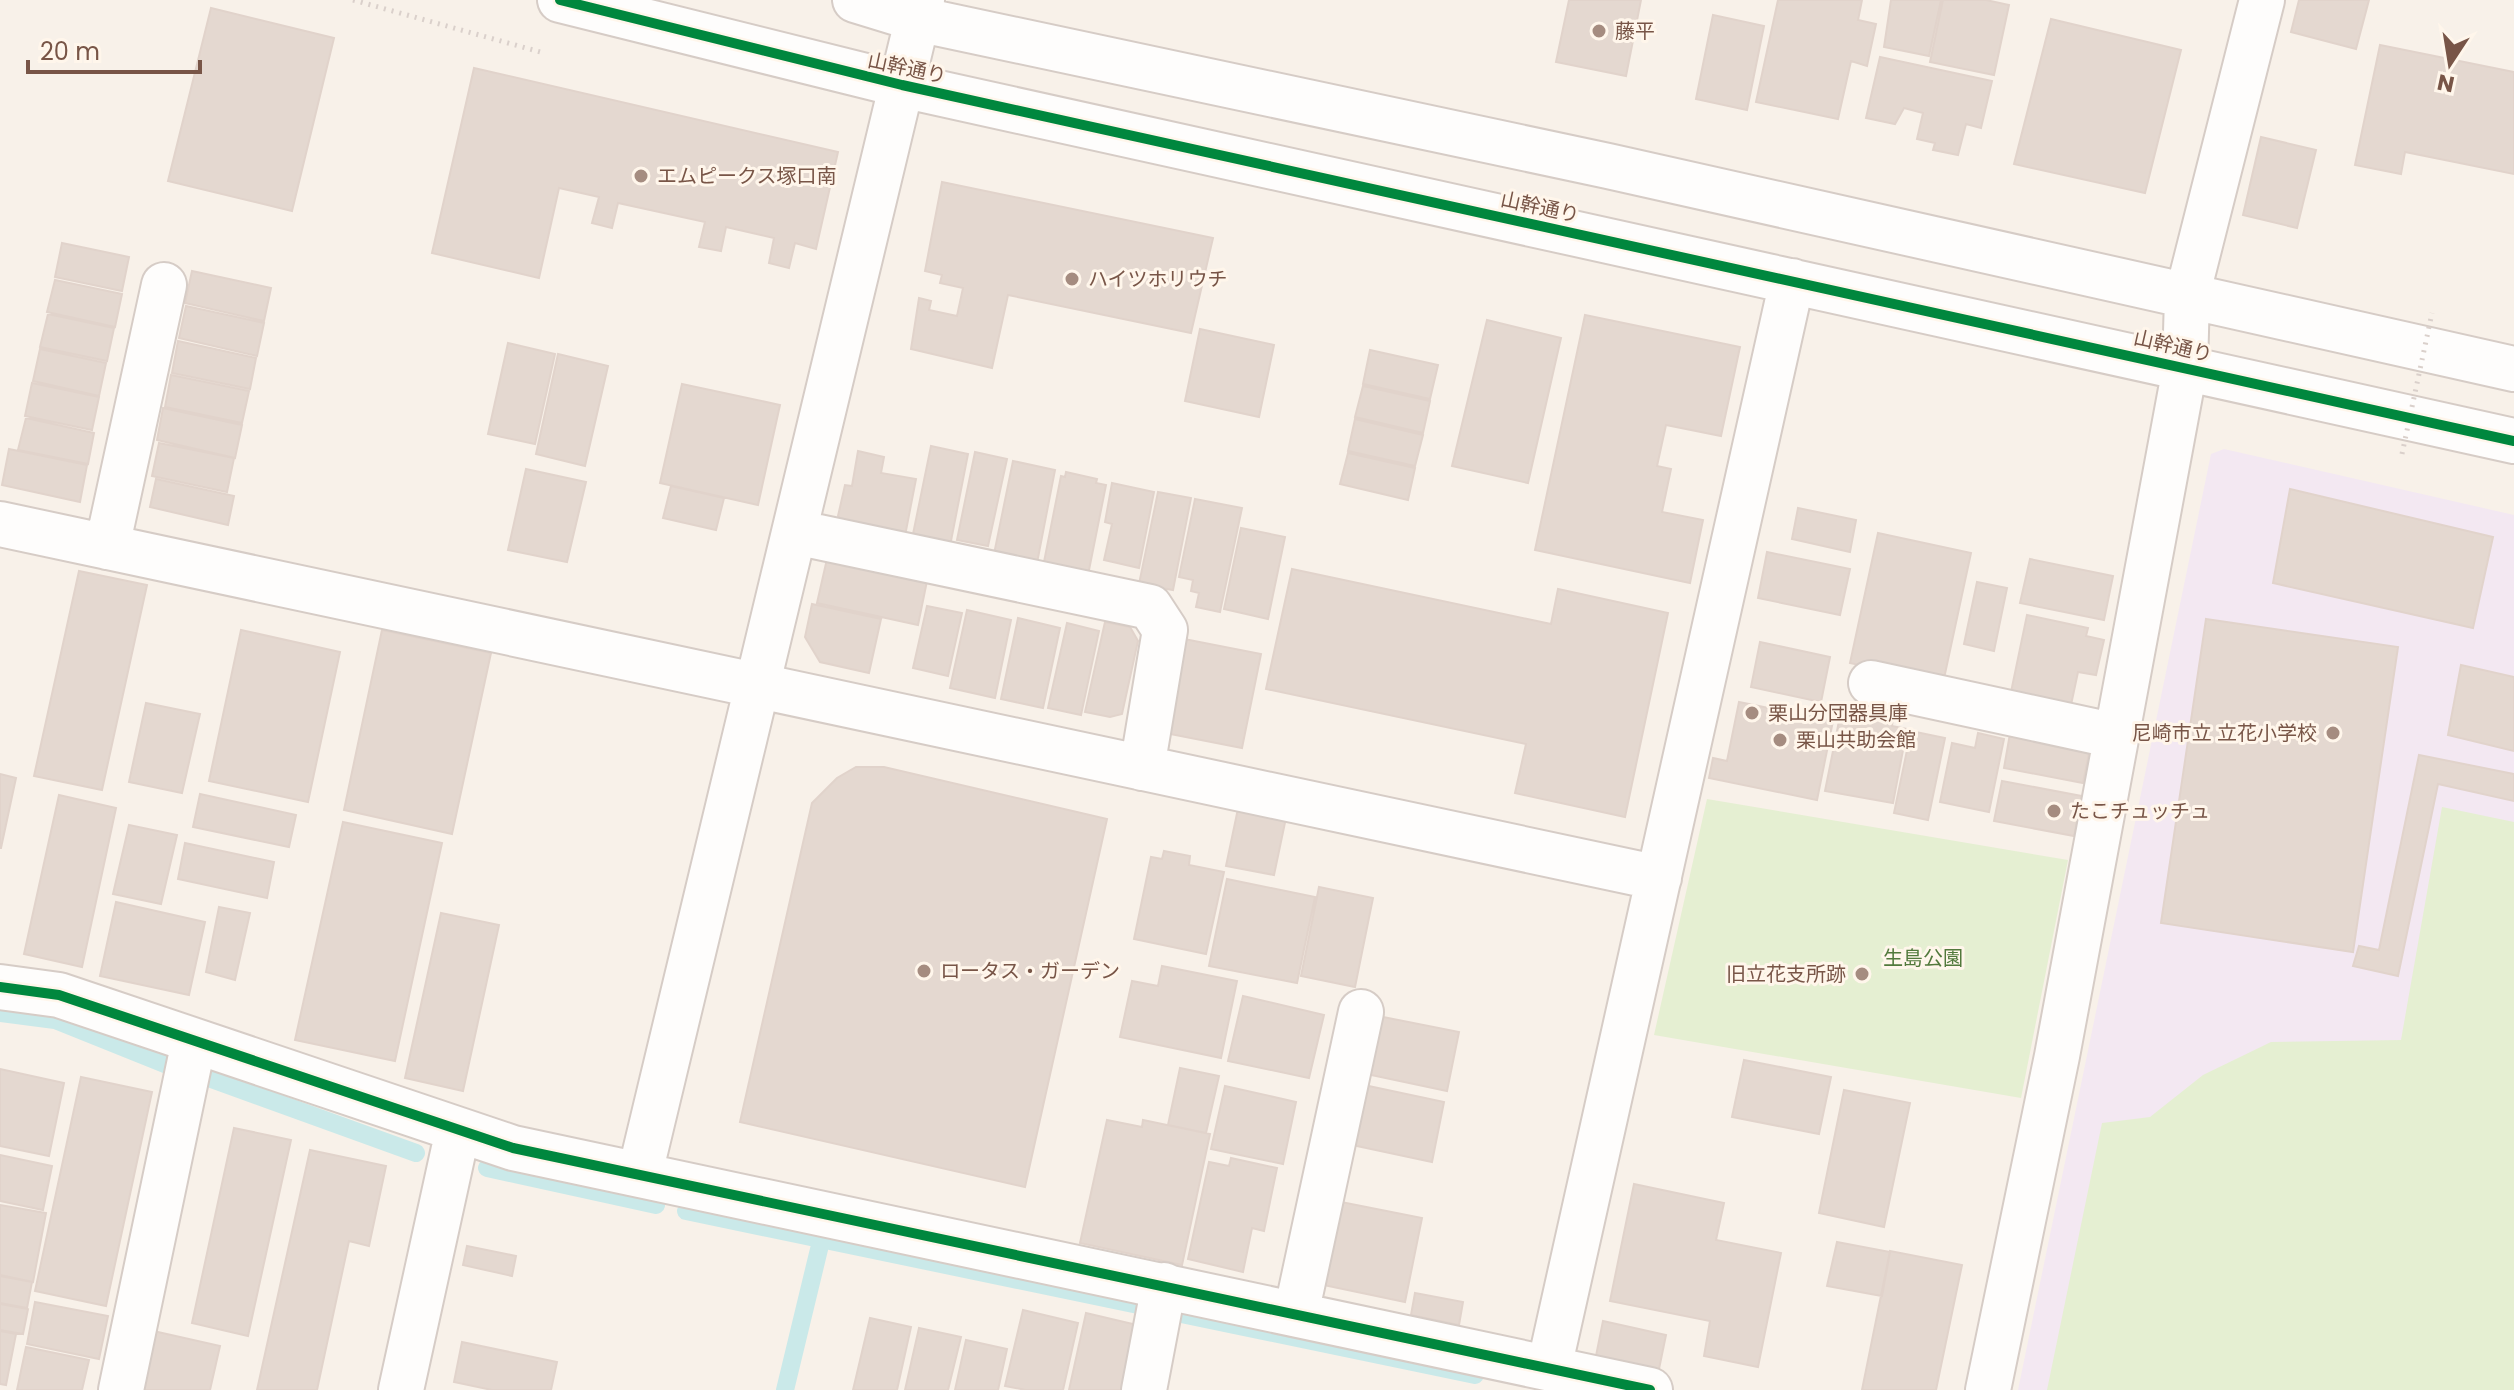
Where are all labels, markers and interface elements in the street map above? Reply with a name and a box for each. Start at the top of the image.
place label: 藤平 [1615,17,1655,45]
marker: 藤平 [1590,22,1608,40]
scale bar [28,24,200,74]
north arrow [2410,24,2490,104]
text: 20 m [40,35,100,68]
street label: 山幹通り [865,46,949,90]
text: N [2435,66,2457,100]
place label: エムピークス塚口南 [657,162,836,190]
marker: エムピークス塚口南 [632,167,650,185]
street label: 山幹通り [1498,185,1582,229]
place label: ハイツホリウチ [1088,265,1228,293]
marker: ハイツホリウチ [1063,270,1081,288]
street label: 山幹通り [2131,323,2215,369]
place label: 栗山分団器具庫 [1768,699,1908,727]
marker: 栗山分団器具庫 [1743,704,1761,722]
place label: 尼崎市立 立花小学校 [2132,719,2317,747]
marker: 尼崎市立 立花小学校 [2324,724,2342,742]
place label: 栗山共助会館 [1796,726,1916,754]
marker: 栗山共助会館 [1771,731,1789,749]
place label: たこチュッチュ [2070,797,2210,825]
marker: たこチュッチュ [2045,802,2063,820]
park label: 生島公園 [1883,944,1963,972]
place label: ロータス・ガーデン [940,957,1120,985]
place label: 旧立花支所跡 [1726,960,1846,988]
marker: ロータス・ガーデン [915,962,933,980]
marker: 旧立花支所跡 [1853,965,1871,983]

